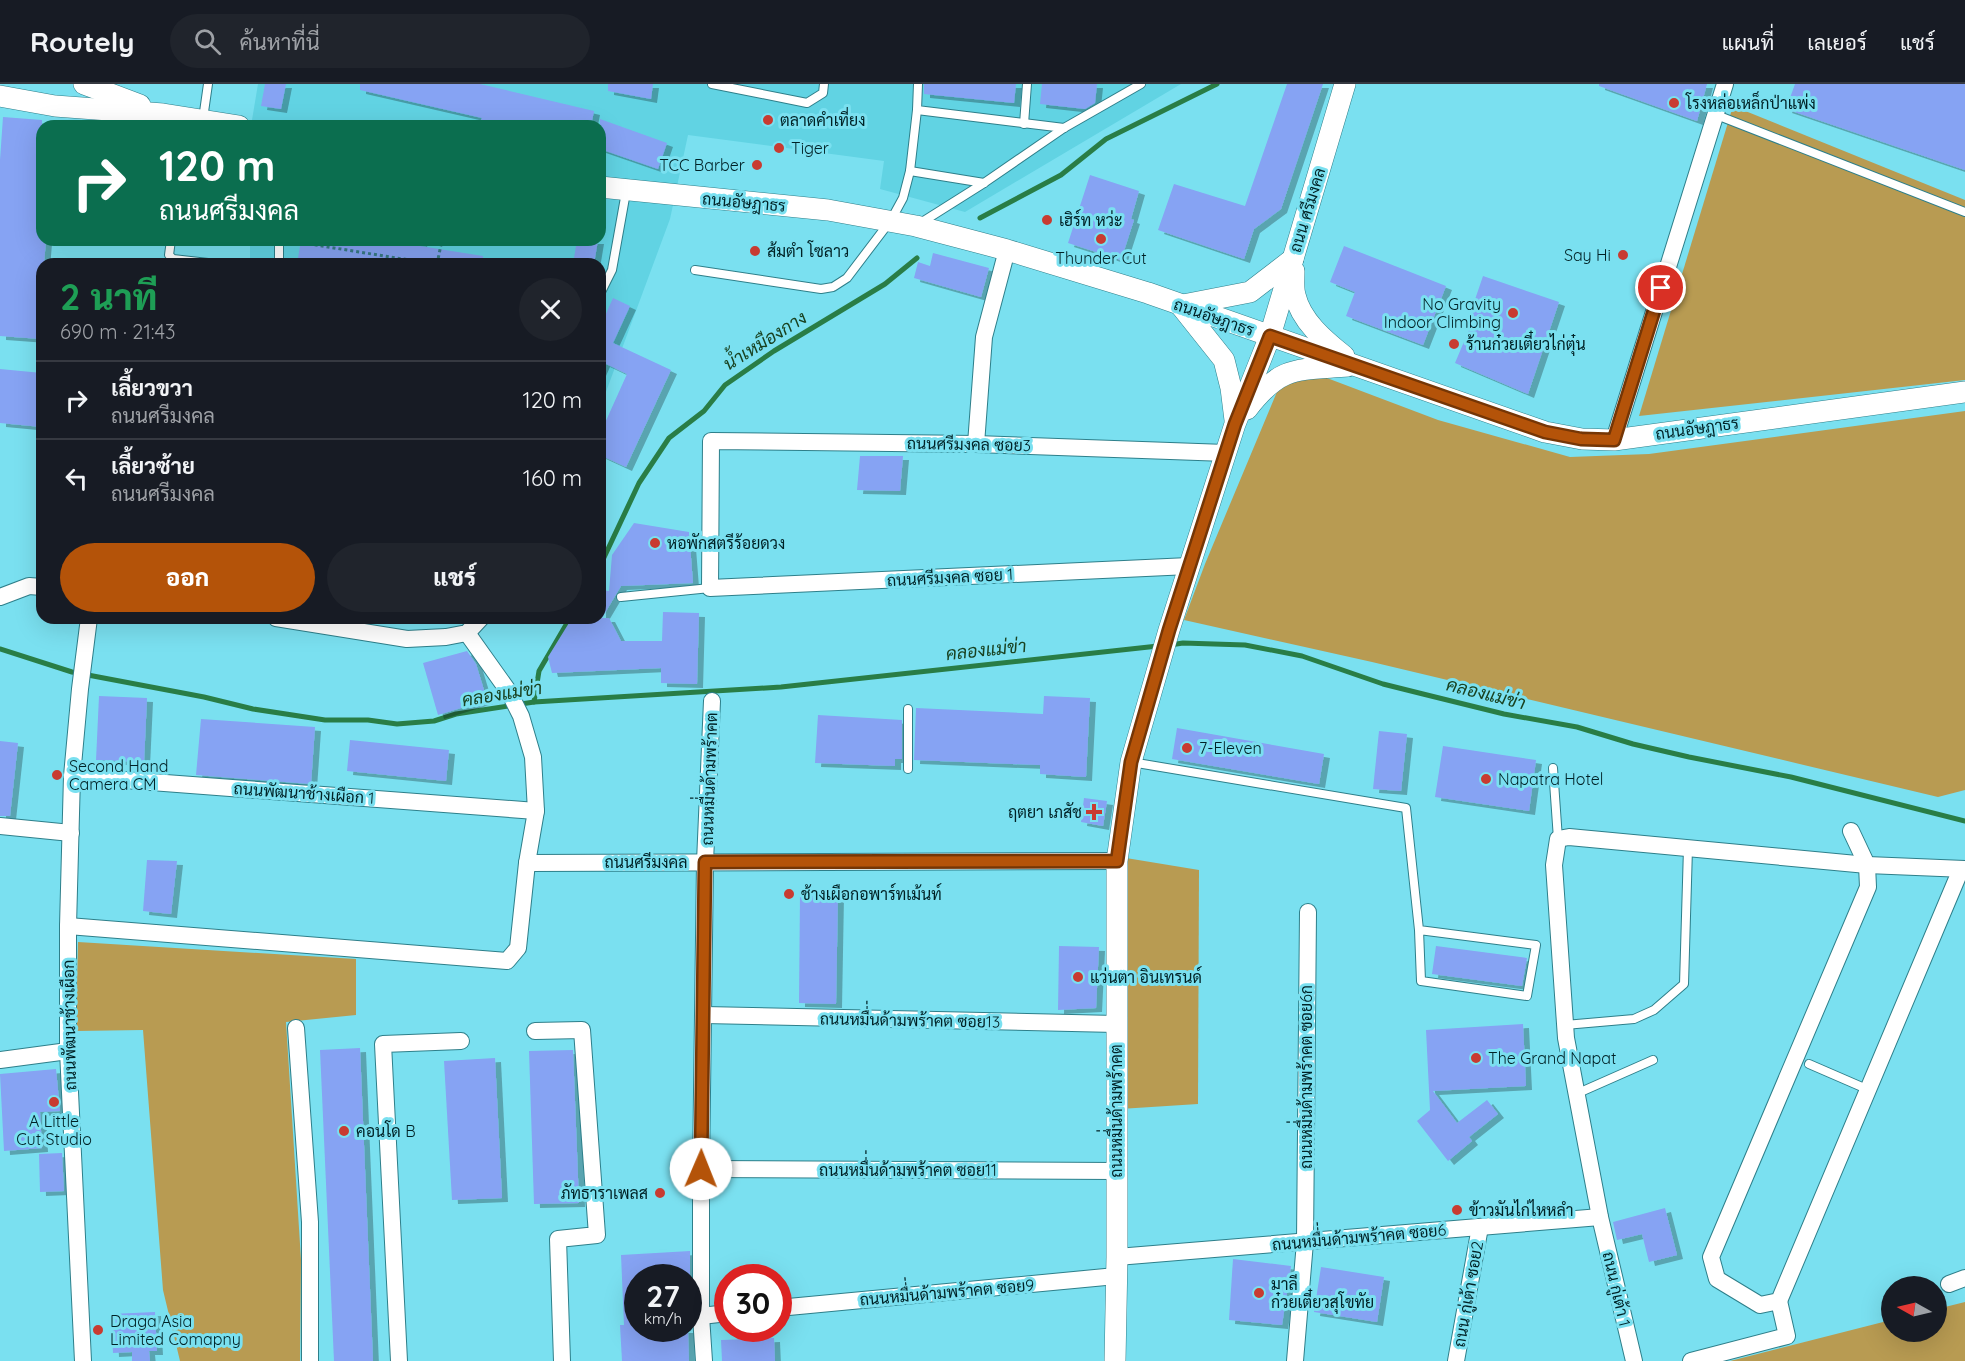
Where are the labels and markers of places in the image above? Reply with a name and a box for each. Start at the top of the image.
place label: โรงหล่อเหล็กป่าแพ่ง [1685,90,1816,113]
marker: โรงหล่อเหล็กป่าแพ่ง [1667,96,1681,110]
place label: ตลาดคำเที่ยง [780,106,866,130]
marker: ตลาดคำเที่ยง [761,113,775,127]
place label: Tiger [791,138,829,158]
marker: Tiger [772,141,786,155]
place label: TCC Barber [659,155,745,175]
marker: TCC Barber [750,158,764,172]
place label: เฮิร์ท หว่ะ [1059,208,1123,230]
marker: เฮิร์ท หว่ะ [1040,213,1054,227]
marker: Thunder Cut [1094,232,1108,246]
place label: ส้มตำ โซลาว [767,240,849,261]
marker: ส้มตำ โซลาว [748,244,762,258]
place label: Say Hi [1564,245,1611,265]
place label: Thunder Cut [1055,248,1147,268]
marker: Say Hi [1616,248,1630,262]
pin [1635,262,1686,313]
place label: No Gravity Indoor Climbing [1384,294,1501,332]
marker: No Gravity Indoor Climbing [1506,306,1520,320]
place label: ร้านก๋วยเตี๋ยวไก่ตุ๋น [1466,330,1586,356]
marker: ร้านก๋วยเตี๋ยวไก่ตุ๋น [1447,337,1461,351]
place label: หอพักสตรีร้อยดวง [667,532,785,553]
marker: หอพักสตรีร้อยดวง [648,536,662,550]
place label: 7-Eleven [1199,738,1262,758]
marker: 7-Eleven [1180,741,1194,755]
place label: Second Hand Camera CM [69,756,168,794]
marker: Second Hand Camera CM [50,768,64,782]
place label: Napatra Hotel [1498,769,1603,789]
marker: Napatra Hotel [1479,772,1493,786]
place label: ฤตยา เภสัช [1008,802,1082,822]
marker: ฤตยา เภสัช [1087,805,1101,819]
place label: ช้างเผือกอพาร์ทเม้นท์ [801,882,942,904]
marker: ช้างเผือกอพาร์ทเม้นท์ [782,887,796,901]
place label: แว่นตา อินเทรนด์ [1090,965,1202,987]
marker: แว่นตา อินเทรนด์ [1071,970,1085,984]
place label: The Grand Napat [1488,1048,1616,1068]
marker: The Grand Napat [1469,1051,1483,1065]
marker: A Little Cut Studio [47,1095,61,1109]
place label: A Little Cut Studio [16,1111,92,1149]
place label: คอนโด B [356,1120,416,1141]
marker: คอนโด B [337,1124,351,1138]
place label: ภัทธาราเพลส [561,1183,648,1203]
marker: ภัทธาราเพลส [653,1186,667,1200]
place label: ข้าวมันไก่ไหหลำ [1469,1199,1574,1220]
marker: ข้าวมันไก่ไหหลำ [1450,1203,1464,1217]
place label: มาลี ก๋วยเตี๋ยวสุโขทัย [1271,1273,1374,1314]
marker: มาลี ก๋วยเตี๋ยวสุโขทัย [1252,1286,1266,1300]
place label: Draga Asia Limited Comapny [110,1311,241,1349]
marker: Draga Asia Limited Comapny [91,1323,105,1337]

